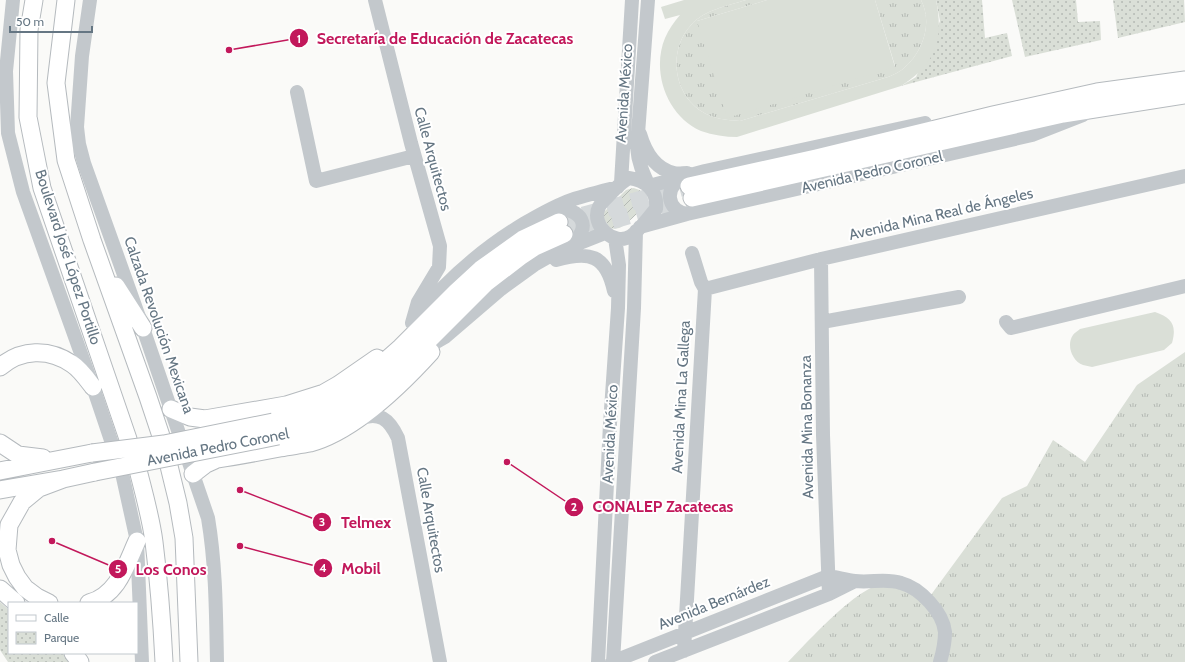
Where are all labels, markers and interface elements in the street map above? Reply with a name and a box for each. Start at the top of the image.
scale bar [10,8,92,34]
text: 50 m [16,14,44,29]
callout: Secretaría de Educación de Zacatecas [289,24,581,52]
text: Secretaría de Educación de Zacatecas [317,29,574,48]
text: 1 [297,31,301,46]
street label: Avenida México [612,43,636,143]
street label: Calle Arquitectos [411,105,455,213]
street label: Avenida Pedro Coronel [800,147,945,197]
street label: Boulevard José López Portillo [31,167,105,347]
street label: Avenida Mina Real de Ángeles [847,183,1035,244]
street label: Calzada Revolución Mexicana [120,234,198,417]
street label: Avenida Mina La Gallega [668,319,694,474]
street label: Avenida Mina Bonanza [797,354,817,499]
street label: Avenida México [598,384,622,484]
street label: Avenida Pedro Coronel [145,424,291,470]
street label: Calle Arquitectos [413,466,449,574]
callout: CONALEP Zacatecas [564,493,741,521]
text: CONALEP Zacatecas [593,497,734,516]
text: 2 [571,499,577,514]
callout: Telmex [312,508,399,536]
text: Telmex [341,513,391,532]
text: 3 [319,514,325,529]
callout: Mobil [313,554,389,582]
callout: Los Conos [108,555,214,583]
text: Mobil [341,559,381,578]
text: Los Conos [136,560,207,579]
text: 4 [319,560,327,575]
text: 5 [115,561,121,576]
street label: Avenida Bernárdez [656,572,772,634]
legend [8,602,138,654]
text: Calle [44,610,69,625]
text: Parque [44,630,79,645]

